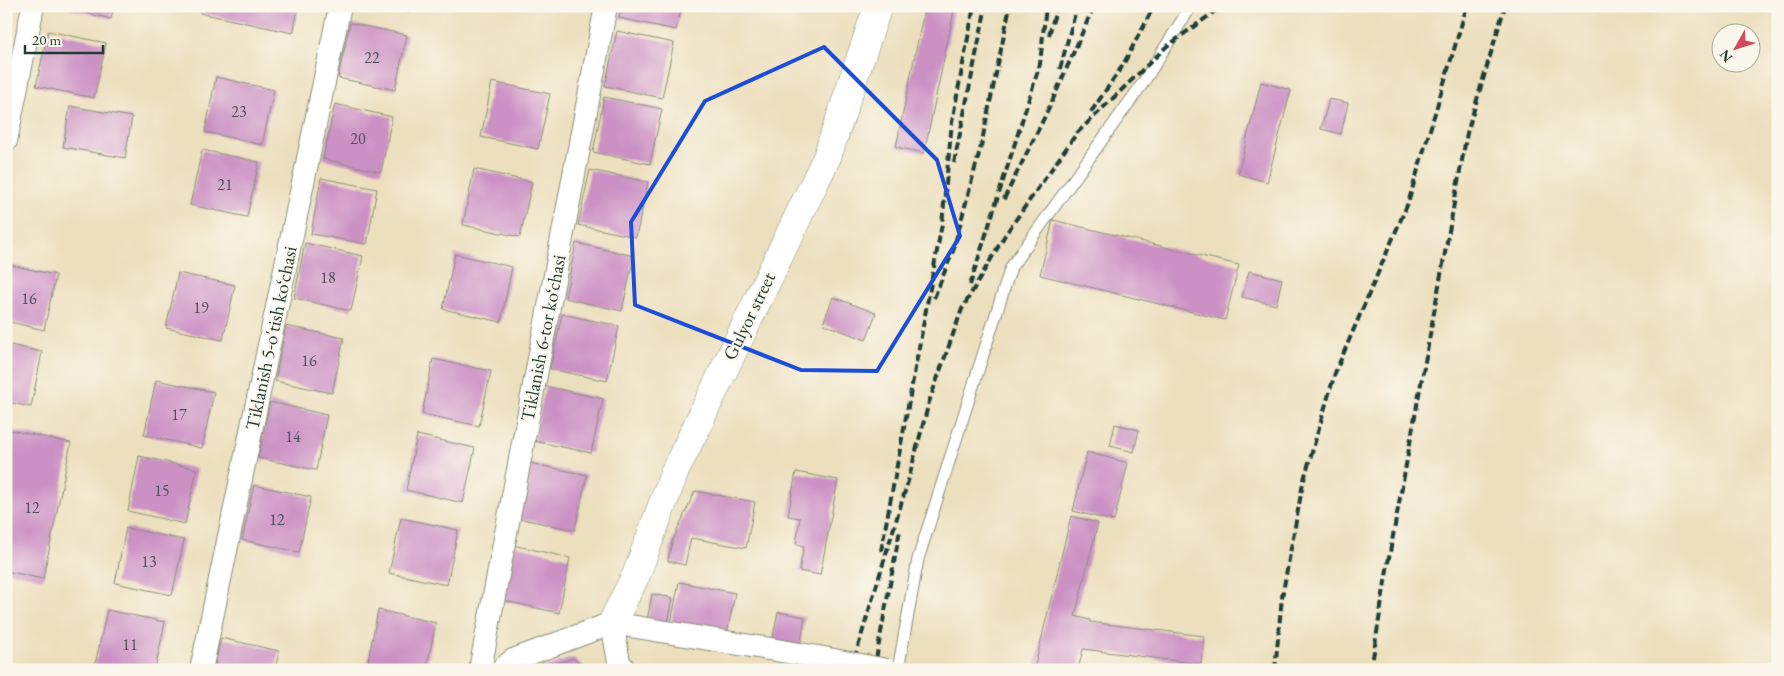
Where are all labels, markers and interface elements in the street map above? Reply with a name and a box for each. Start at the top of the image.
scale bar [25,22,102,54]
north arrow [1712,22,1762,72]
text: 20 m [32,30,61,49]
text: N [1715,46,1736,66]
house number: 22 [364,47,380,68]
house number: 23 [231,101,247,122]
house number: 20 [350,128,366,149]
house number: 21 [217,174,233,195]
street label: Tiklanish 5-o'tish ko‘chasi [239,243,303,432]
street label: Tiklanish 6-tor ko‘chasi [515,252,571,424]
house number: 18 [320,267,336,288]
street label: Gulyor street [717,268,781,364]
house number: 16 [21,288,37,309]
house number: 19 [193,297,209,318]
house number: 16 [301,350,317,371]
house number: 17 [171,404,187,425]
house number: 14 [285,426,301,447]
house number: 15 [154,480,170,501]
house number: 12 [24,497,40,518]
house number: 12 [269,509,285,530]
house number: 13 [141,551,157,572]
house number: 11 [122,634,138,655]

